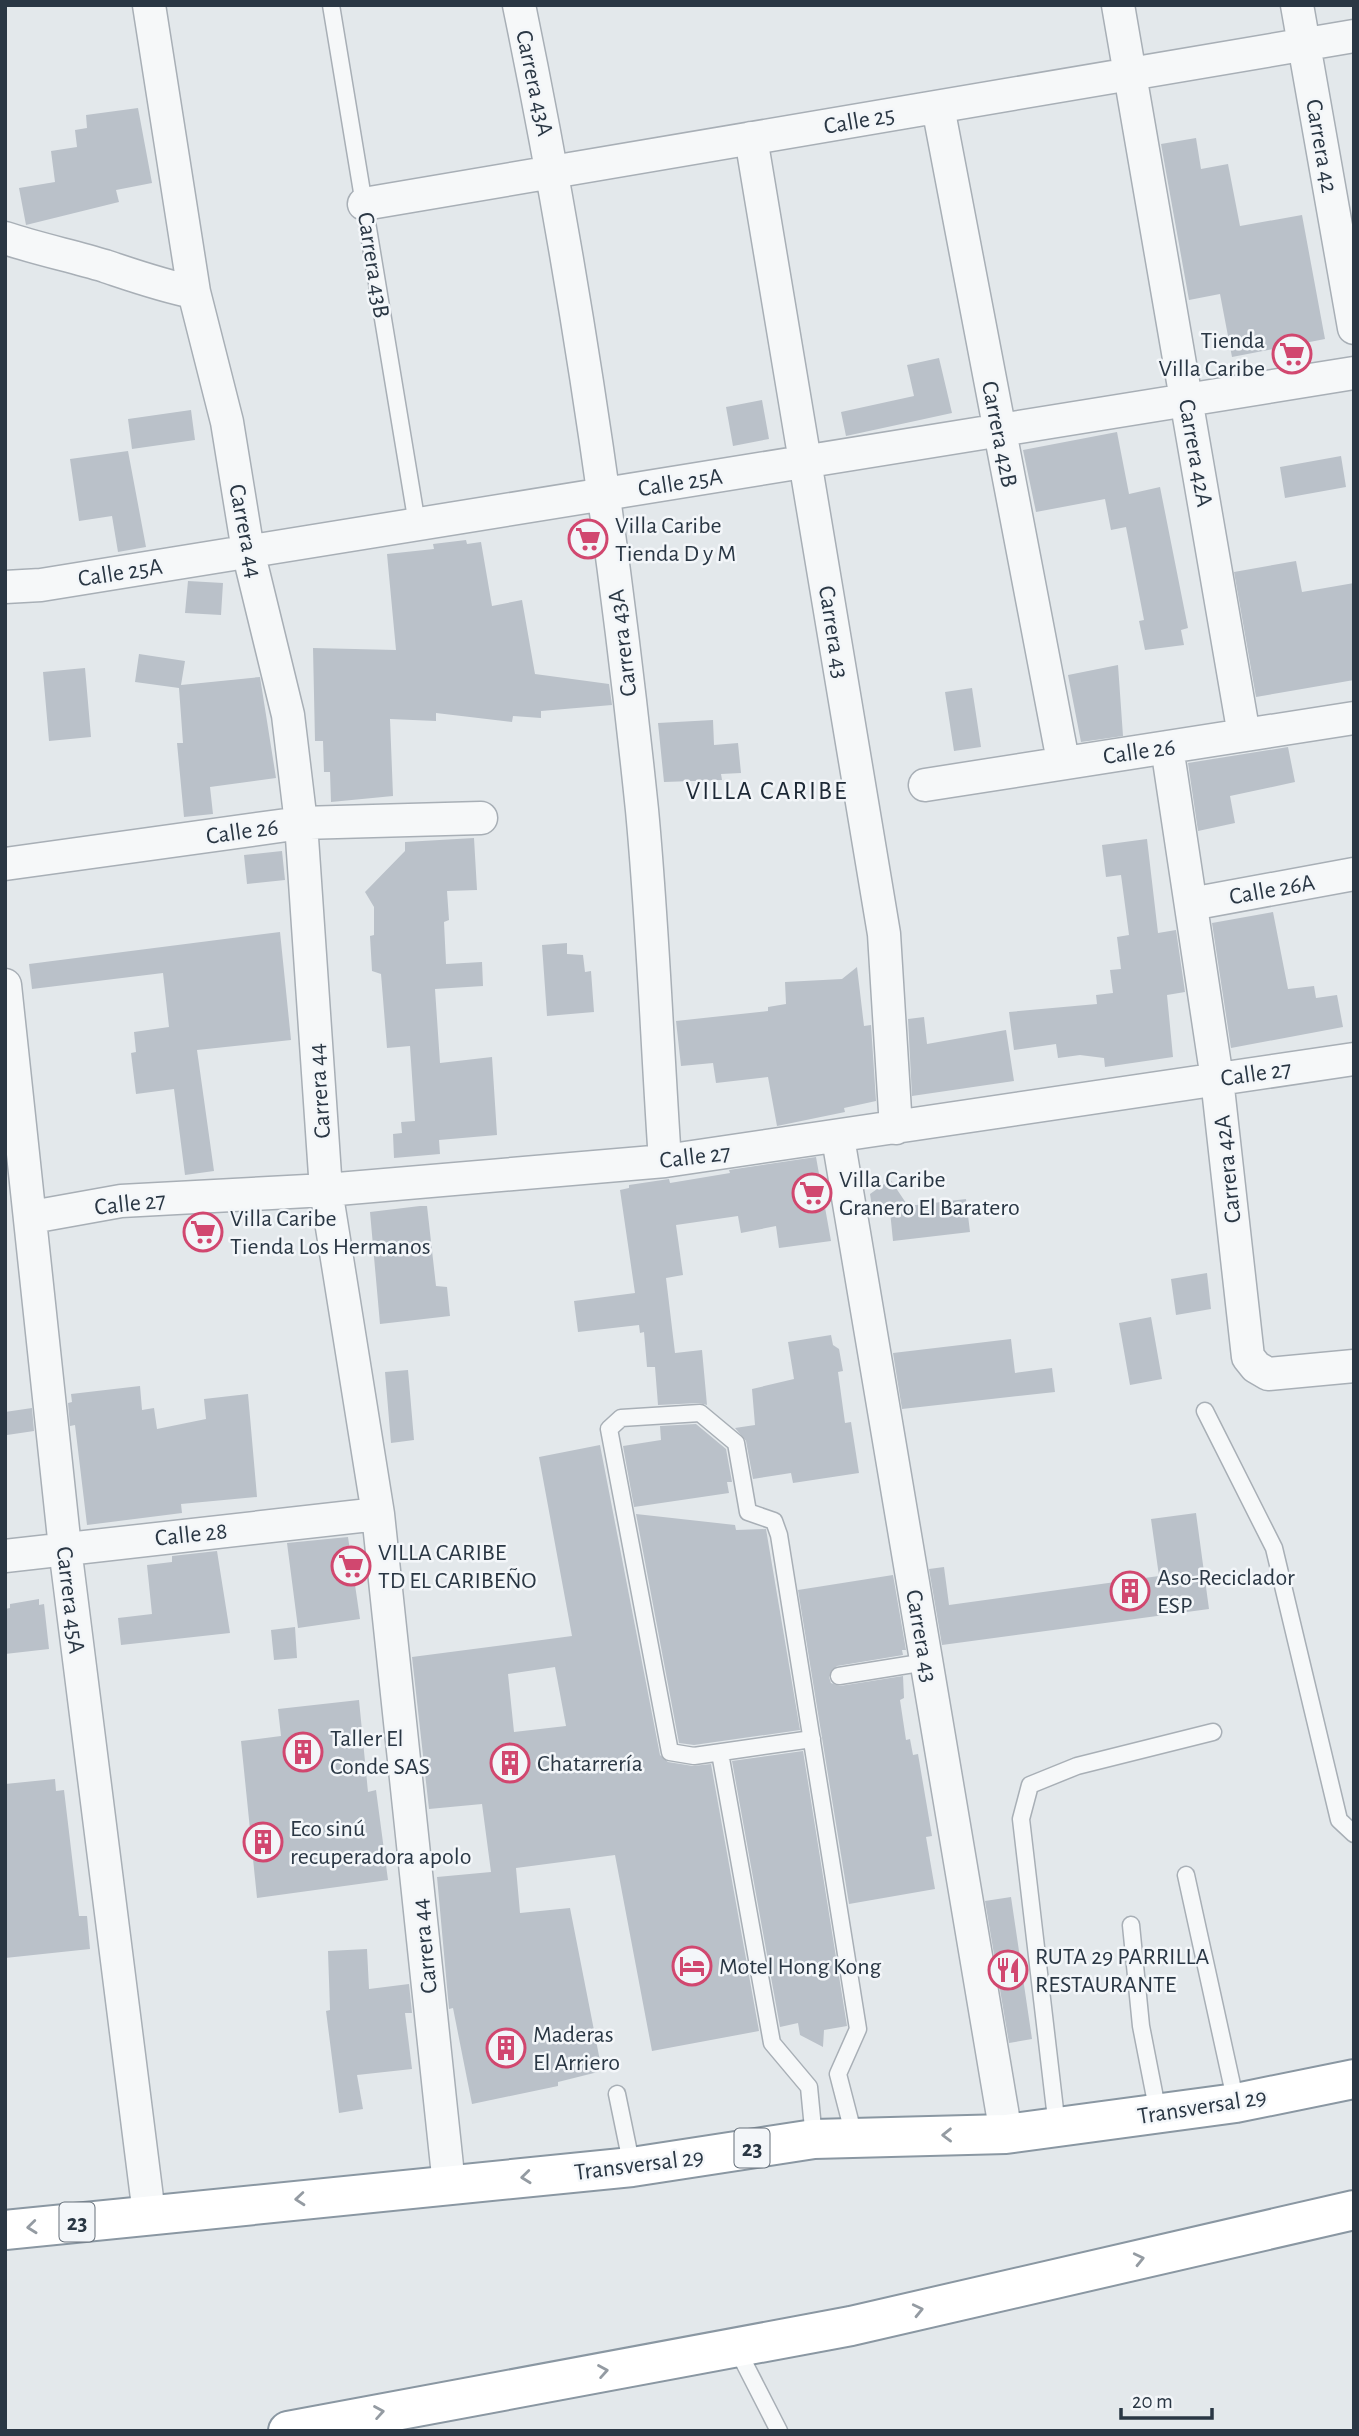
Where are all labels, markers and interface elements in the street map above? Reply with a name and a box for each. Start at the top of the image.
street label: Carrera 43A [511,28,557,139]
street label: Carrera 42 [1301,97,1341,195]
street label: Calle 25 [822,103,896,139]
street label: Carrera 43B [353,211,393,320]
place label: Tienda Villa Caribe [1158,329,1265,381]
supermarket icon: Tienda Villa Caribe [1271,333,1313,375]
street label: Carrera 42B [977,379,1021,489]
street label: Carrera 42A [1174,398,1216,509]
street label: Calle 25A [636,464,724,502]
street label: Carrera 44 [224,482,266,580]
place label: Villa Caribe Tienda D y M [615,514,736,566]
supermarket icon: Villa Caribe Tienda D y M [567,518,609,560]
street label: Calle 25A [76,554,164,592]
street label: Carrera 43 [814,584,852,680]
street label: Carrera 43A [605,588,641,698]
street label: Calle 26 [1101,735,1177,769]
district label: VILLA CARIBE [685,778,849,804]
street label: Calle 26 [204,815,280,849]
street label: Calle 26A [1227,871,1317,909]
street label: Carrera 44 [305,1042,335,1139]
street label: Calle 27 [1219,1057,1293,1091]
street label: Carrera 42A [1210,1113,1246,1224]
street label: Calle 27 [658,1141,732,1173]
place label: Villa Caribe Granero El Baratero [839,1168,1020,1220]
supermarket icon: Villa Caribe Granero El Baratero [791,1172,833,1214]
street label: Calle 27 [93,1188,167,1220]
place label: Villa Caribe Tienda Los Hermanos [230,1207,431,1259]
supermarket icon: Villa Caribe Tienda Los Hermanos [182,1211,224,1253]
street label: Calle 28 [154,1519,229,1551]
place label: VILLA CARIBE TD EL CARIBEÑO [378,1541,537,1593]
street label: Carrera 45A [52,1545,89,1655]
supermarket icon: VILLA CARIBE TD EL CARIBEÑO [330,1545,372,1587]
place label: Aso-Reciclador ESP [1157,1566,1295,1618]
building icon: Aso-Reciclador ESP [1109,1570,1151,1612]
street label: Carrera 43 [901,1588,941,1684]
place label: Taller El Conde SAS [330,1727,430,1779]
building icon: Taller El Conde SAS [282,1731,324,1773]
building icon: Chatarrería [489,1742,531,1784]
place label: Chatarrería [537,1752,643,1776]
place label: Eco sinú recuperadora apolo [290,1817,471,1869]
building icon: Eco sinú recuperadora apolo [242,1821,284,1863]
street label: Carrera 44 [408,1897,442,1995]
hotel icon: Motel Hong Kong [671,1945,713,1987]
place label: RUTA 29 PARRILLA RESTAURANTE [1035,1945,1209,1997]
restaurant icon: RUTA 29 PARRILLA RESTAURANTE [987,1949,1029,1991]
place label: Motel Hong Kong [719,1955,882,1979]
place label: Maderas El Arriero [533,2023,620,2075]
building icon: Maderas El Arriero [485,2027,527,2069]
street label: Transversal 29 [1136,2085,1269,2129]
one-way arrow [941,2127,952,2143]
road number: 23 [734,2128,770,2168]
street label: Transversal 29 [573,2145,705,2185]
one-way arrow [520,2170,532,2185]
one-way arrow [294,2191,305,2206]
road number: 23 [60,2202,94,2242]
one-way arrow [27,2219,38,2234]
one-way arrow [1133,2253,1145,2267]
one-way arrow [912,2304,924,2319]
one-way arrow [597,2365,609,2380]
scale bar [1121,2376,1212,2420]
text: 20 m [1132,2391,1173,2412]
one-way arrow [373,2405,385,2420]

